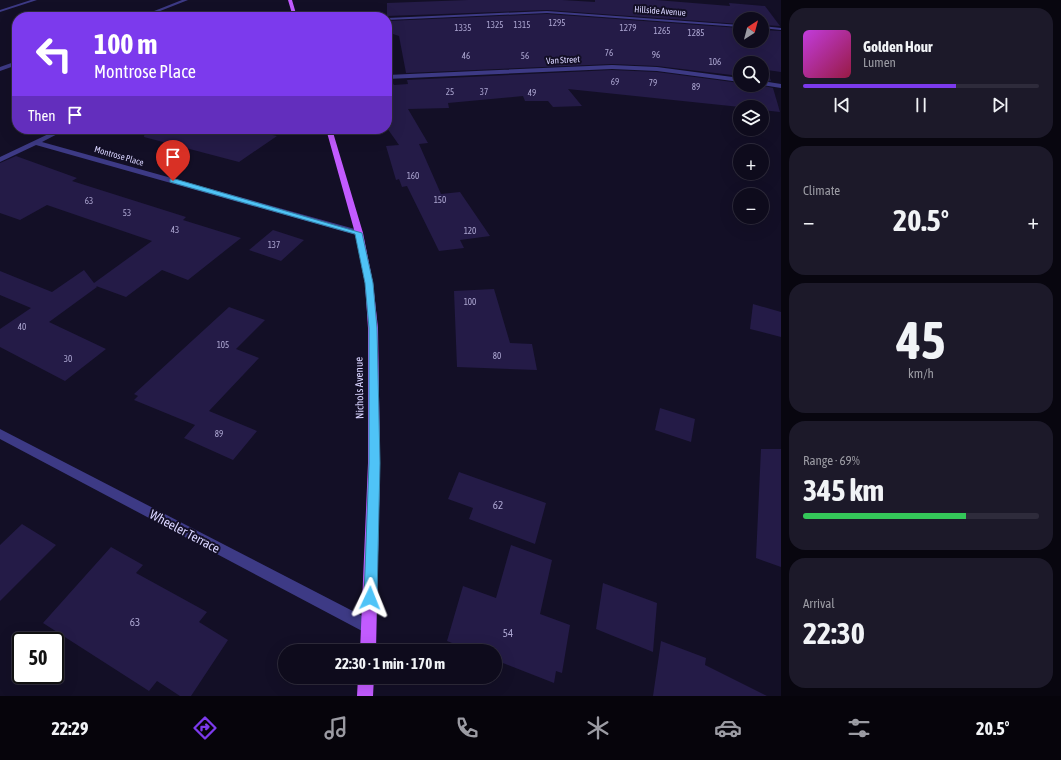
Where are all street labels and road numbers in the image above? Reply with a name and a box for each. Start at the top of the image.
street label: Hillside Avenue [634,4,686,18]
street label: Van Street [546,54,580,66]
street label: Montrose Place [93,144,145,168]
street label: Nichols Avenue [352,357,366,419]
street label: Wheeler Terrace [147,507,222,556]

